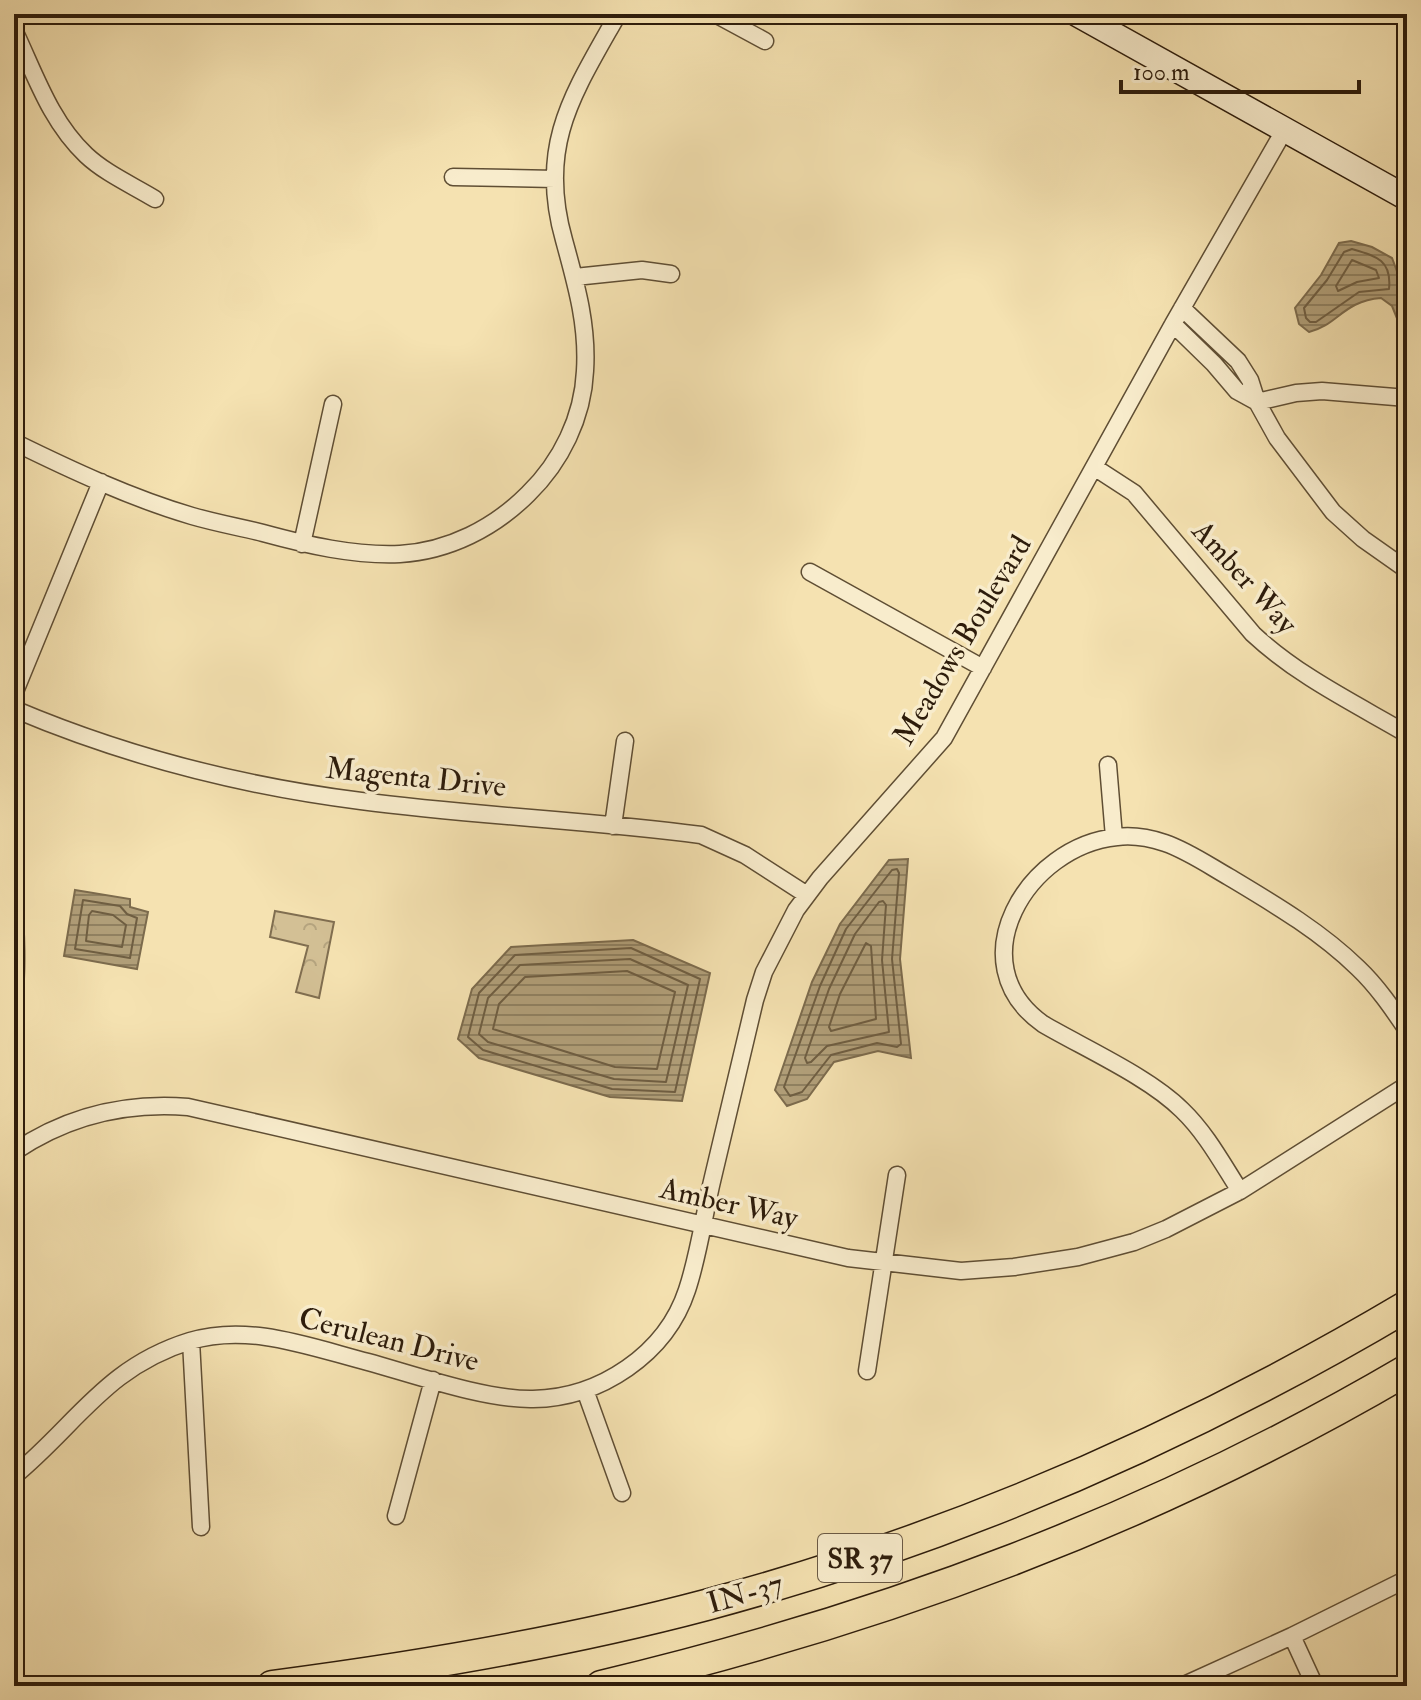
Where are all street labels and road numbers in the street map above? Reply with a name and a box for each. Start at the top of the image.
street label: Amber Way [1183,512,1306,642]
street label: Meadows Boulevard [885,528,1040,752]
street label: Magenta Drive [324,750,508,805]
street label: Amber Way [656,1169,802,1237]
street label: Cerulean Drive [295,1299,483,1380]
road number: SR 37 [818,1534,902,1582]
street label: IN-37 [703,1565,787,1622]

